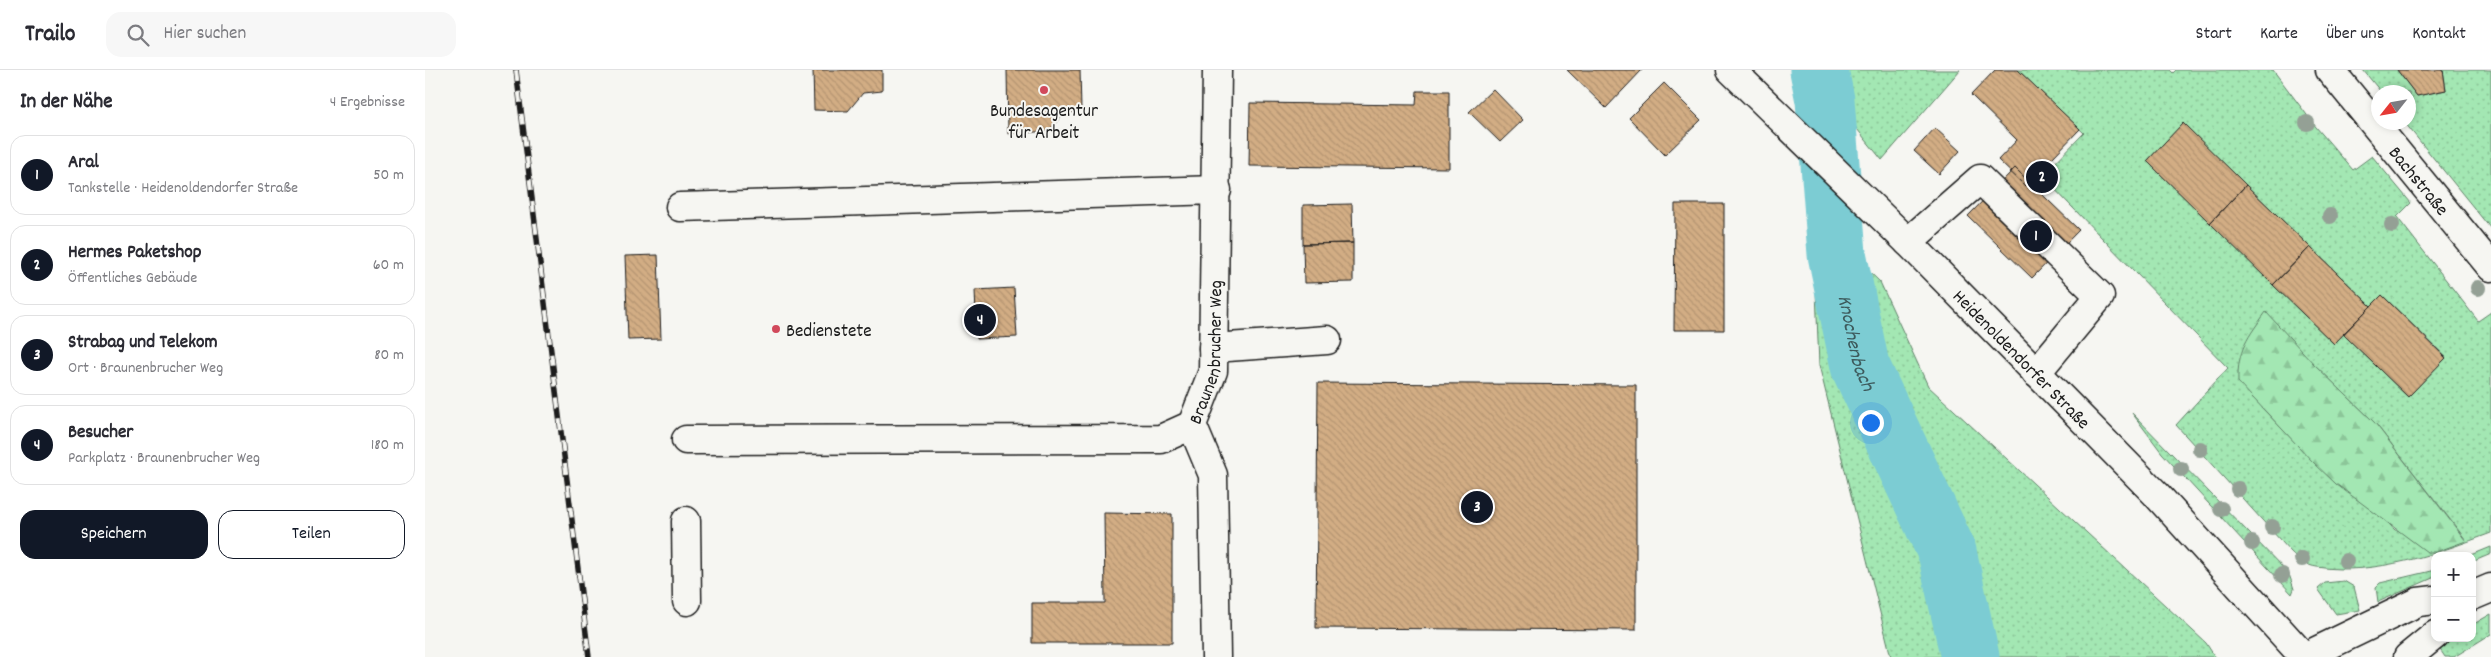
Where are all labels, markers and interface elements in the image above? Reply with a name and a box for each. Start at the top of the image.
search box [106,12,456,57]
text: Trailo [25,18,76,52]
icon: search [124,21,152,49]
text: Hier suchen [164,21,246,48]
text: Start [2196,22,2232,47]
text: Karte [2260,22,2298,47]
text: Über uns [2326,22,2384,47]
text: Kontakt [2412,22,2466,47]
marker: Bundesagentur für Arbeit [1038,84,1050,96]
north arrow [2371,85,2416,130]
text: In der Nähe [20,88,112,118]
text: 4 Ergebnisse [330,91,405,114]
place label: Bundesagentur für Arbeit [990,99,1098,148]
street label: Bachstraße [2381,142,2454,223]
text: Aral [68,150,99,177]
pin: 2 [2026,158,2058,196]
text: 1 [35,164,39,187]
text: 50 m [373,164,404,187]
text: Tankstelle · Heidenoldendorfer Straße [68,177,298,200]
pin: 1 [2020,217,2052,255]
text: Hermes Paketshop [68,240,202,267]
text: 2 [34,254,41,277]
text: 60 m [373,254,404,277]
text: Öffentliches Gebäude [68,267,197,290]
street label: Braunenbrucher Weg [1184,280,1231,429]
street label: Heidenoldendorfer Straße [1945,285,2095,437]
water label: Knochenbach [1829,293,1881,397]
pin: 4 [964,301,996,339]
place label: Bedienstete [786,319,872,346]
marker: Bedienstete [770,323,782,335]
text: Strabag und Telekom [68,330,218,357]
text: 3 [33,344,41,367]
text: 80 m [374,344,404,367]
text: Ort · Braunenbrucher Weg [68,357,223,380]
your location [1858,410,1884,436]
text: Besucher [68,420,133,447]
text: 4 [34,434,40,457]
text: 180 m [371,434,404,457]
text: Parkplatz · Braunenbrucher Weg [68,447,260,470]
pin: 3 [1461,488,1493,526]
button: Speichern [20,510,208,559]
button: Teilen [218,510,405,559]
map controls [2431,552,2476,642]
button: + [2431,552,2476,597]
button: − [2431,597,2476,642]

